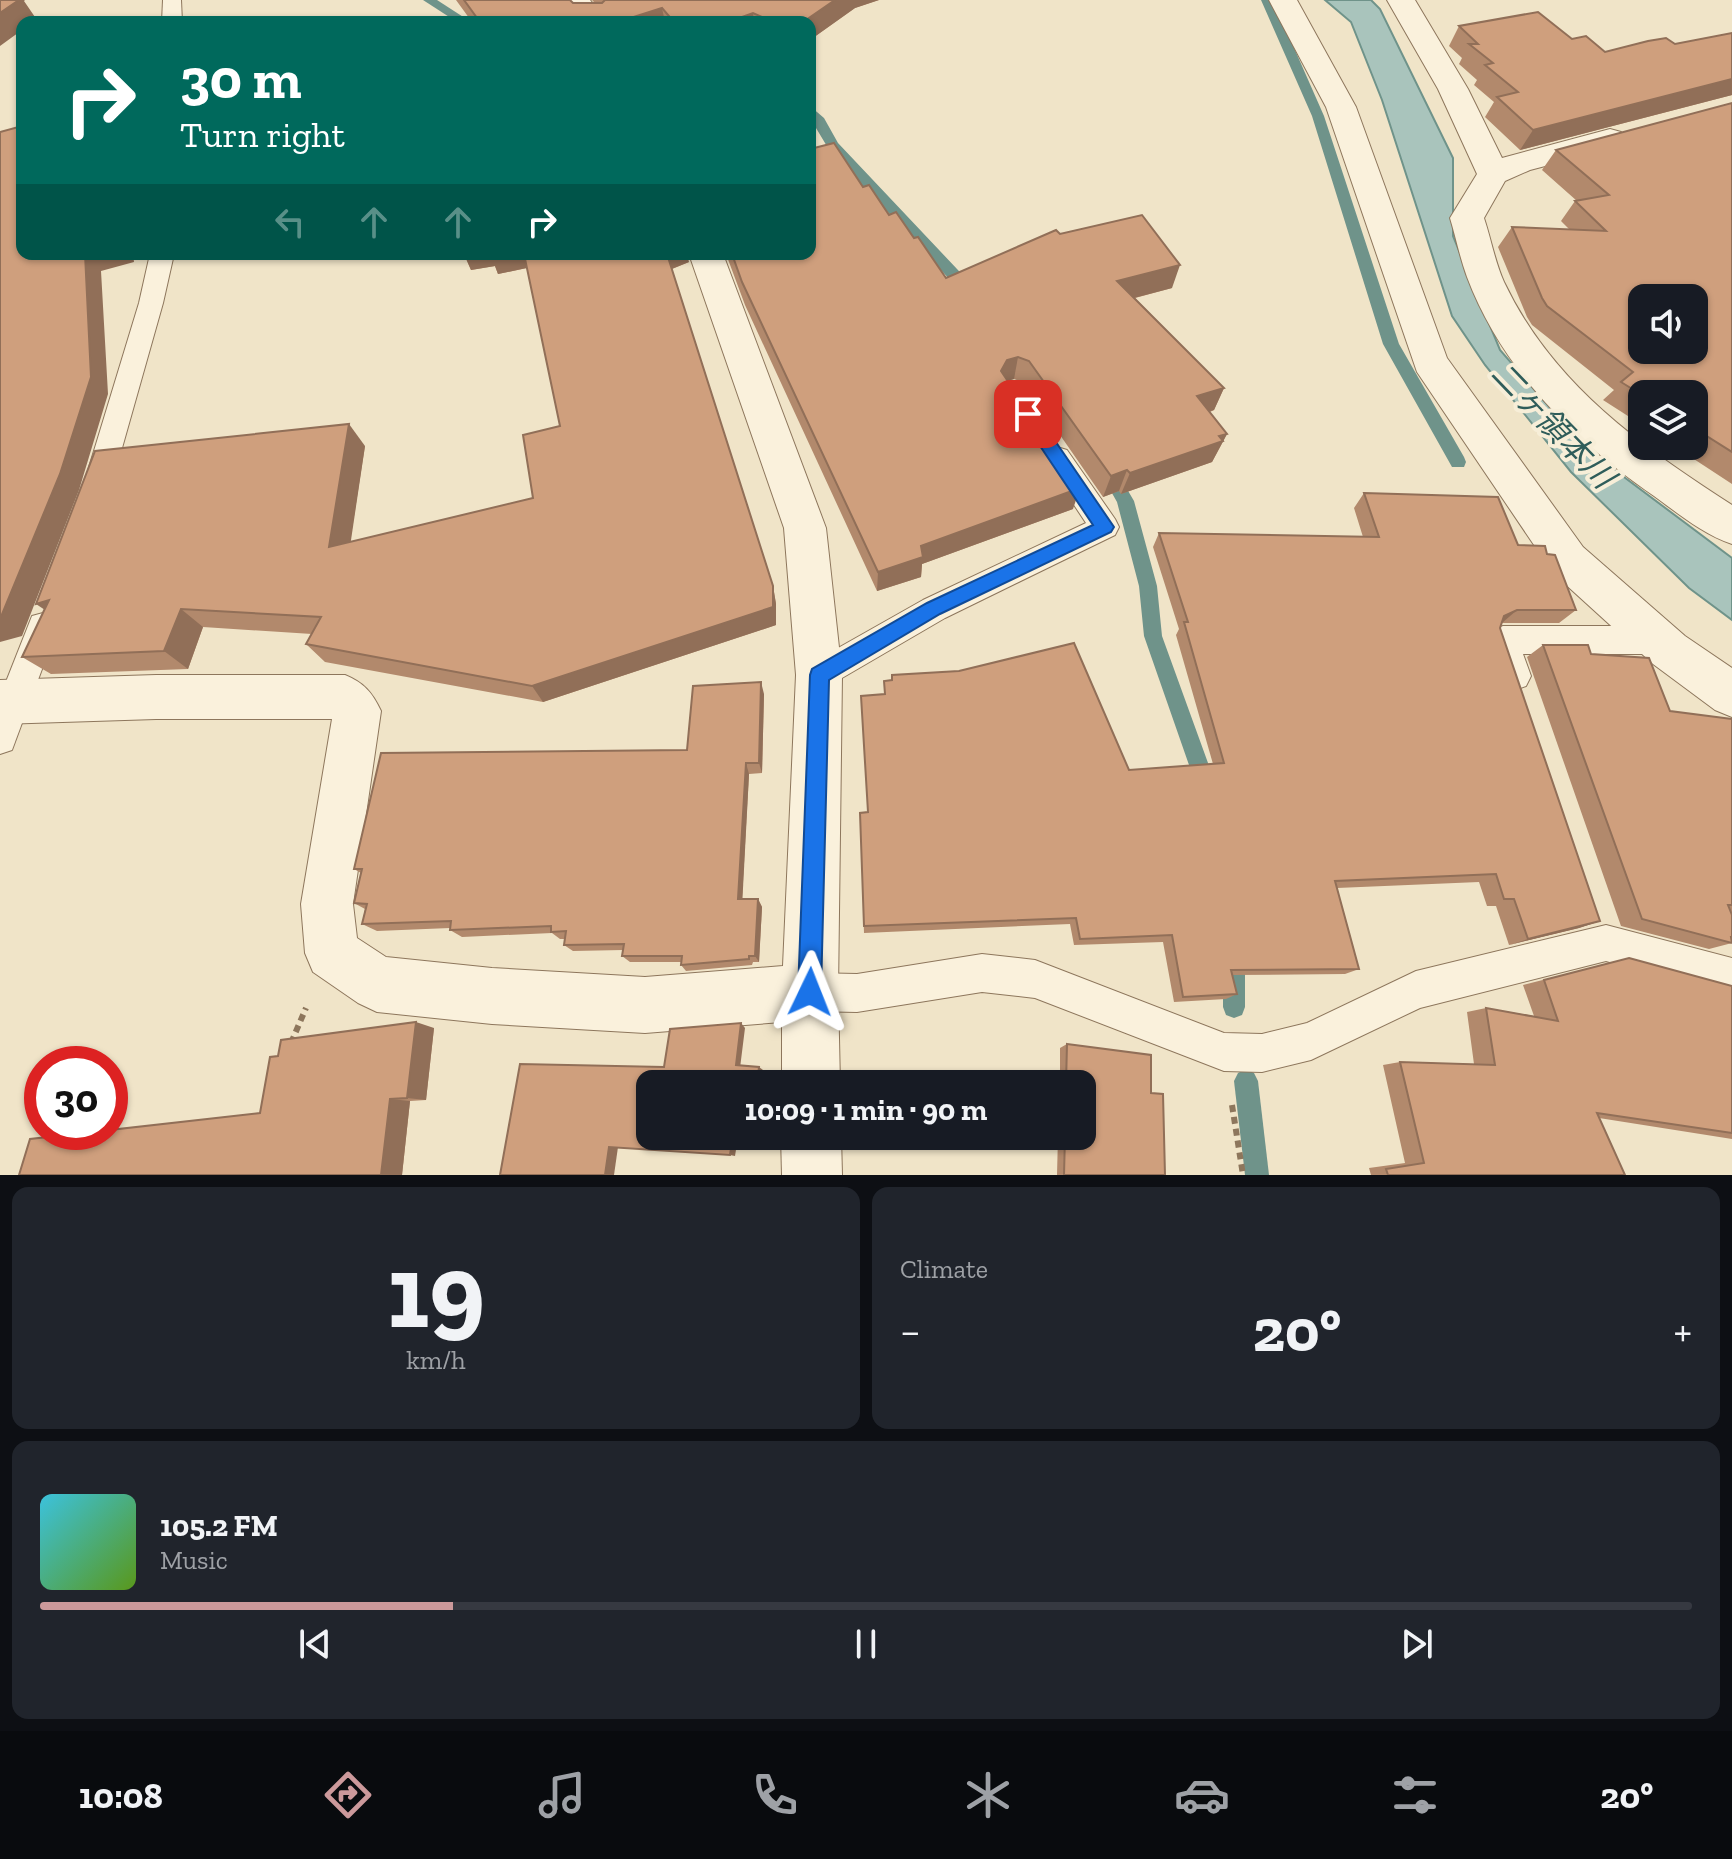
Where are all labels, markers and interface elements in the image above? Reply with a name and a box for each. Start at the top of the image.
text: 30 m [180,45,302,112]
icon: right [48,48,152,152]
text: Turn right [180,113,345,156]
icon: left [268,200,312,244]
icon: ahead [352,200,396,244]
icon: ahead [436,200,480,244]
icon: right [520,200,564,244]
map controls [1628,284,1708,460]
button: sound [1628,284,1708,364]
water label: 二ヶ領本川 [1484,354,1624,498]
pin [994,380,1062,448]
button: layers [1628,380,1708,460]
icon: arrive [1006,392,1050,436]
position arrow [768,950,852,1034]
speed limit sign: 30 [24,1046,128,1150]
text: 10:09 · 1 min · 90 m [745,1092,987,1128]
text: 19 [387,1229,485,1354]
text: Climate [900,1253,988,1285]
text: 20° [1253,1294,1341,1366]
text: − [900,1304,921,1357]
text: + [1673,1304,1692,1357]
text: km/h [406,1344,466,1376]
text: 105.2 FM [160,1508,278,1544]
text: Music [160,1544,228,1576]
icon: previous [293,1622,337,1666]
icon: pause [844,1622,888,1666]
icon: next [1395,1622,1439,1666]
icon: directions [320,1767,376,1823]
icon: music [534,1767,590,1823]
icon: phone [747,1767,803,1823]
icon: climate [960,1767,1016,1823]
icon: car [1174,1767,1230,1823]
icon: filters [1387,1767,1443,1823]
text: 10:08 [79,1774,163,1817]
text: 20° [1600,1774,1653,1817]

